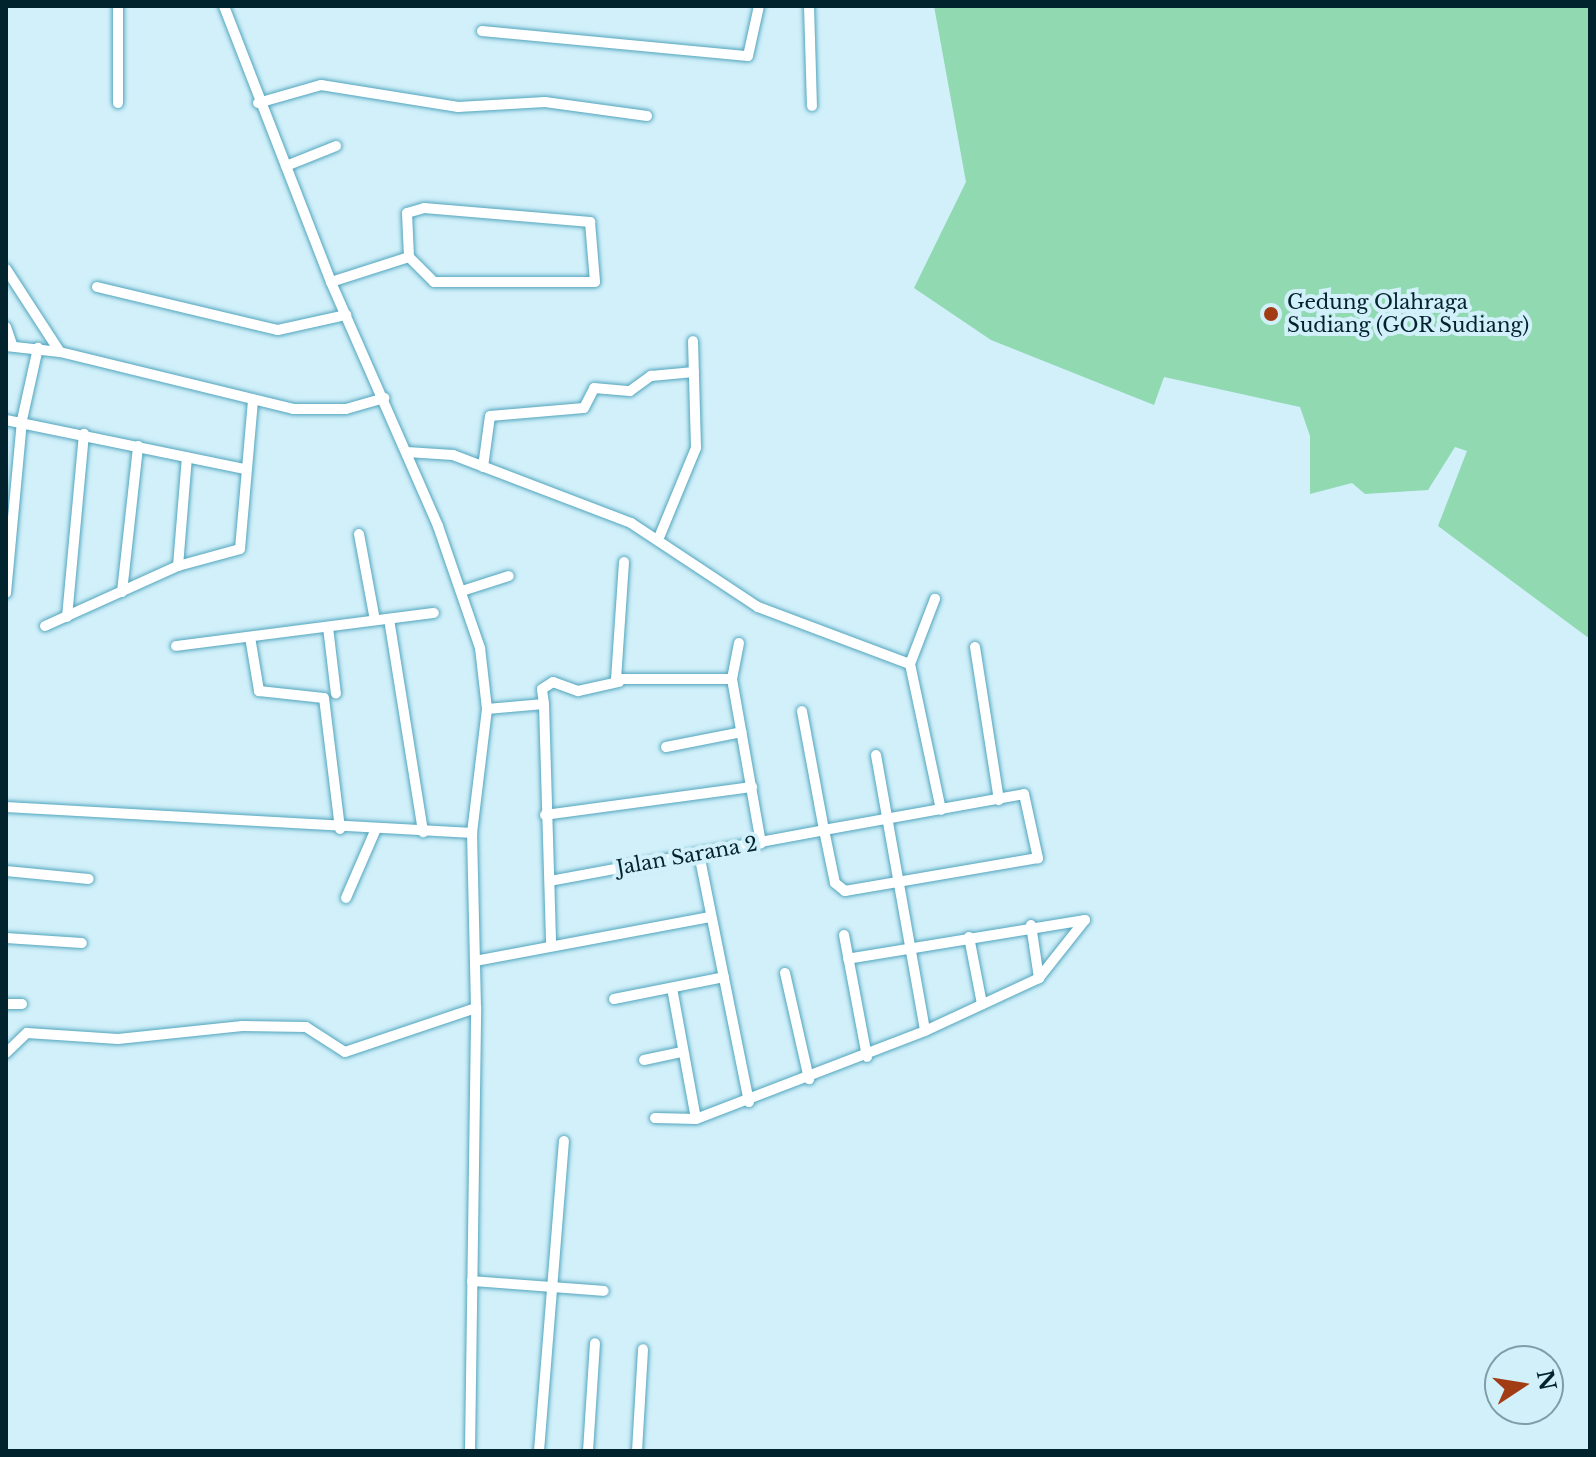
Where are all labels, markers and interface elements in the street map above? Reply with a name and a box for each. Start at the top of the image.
place label: Gedung Olahraga Sudiang (GOR Sudiang) [1287,290,1530,337]
marker: Gedung Olahraga Sudiang (GOR Sudiang) [1262,305,1280,323]
street label: Jalan Sarana 2 [615,832,759,880]
north arrow [1484,1345,1564,1425]
text: N [1531,1367,1561,1393]

